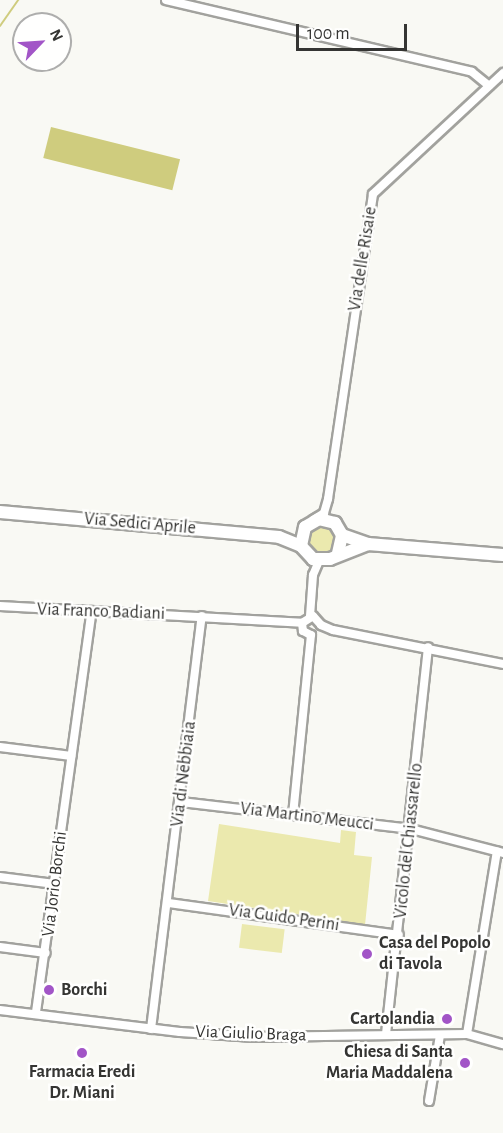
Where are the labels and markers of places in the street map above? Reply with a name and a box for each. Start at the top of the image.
place label: Casa del Popolo di Tavola [379,933,491,976]
marker: Casa del Popolo di Tavola [360,947,374,961]
place label: Borchi [61,979,108,1001]
marker: Borchi [42,983,56,997]
place label: Cartolandia [350,1008,435,1030]
marker: Cartolandia [440,1012,454,1026]
place label: Chiesa di Santa Maria Maddalena [326,1042,453,1084]
marker: Farmacia Eredi Dr. Miani [75,1046,89,1060]
marker: Chiesa di Santa Maria Maddalena [458,1056,472,1070]
place label: Farmacia Eredi Dr. Miani [29,1062,135,1104]

